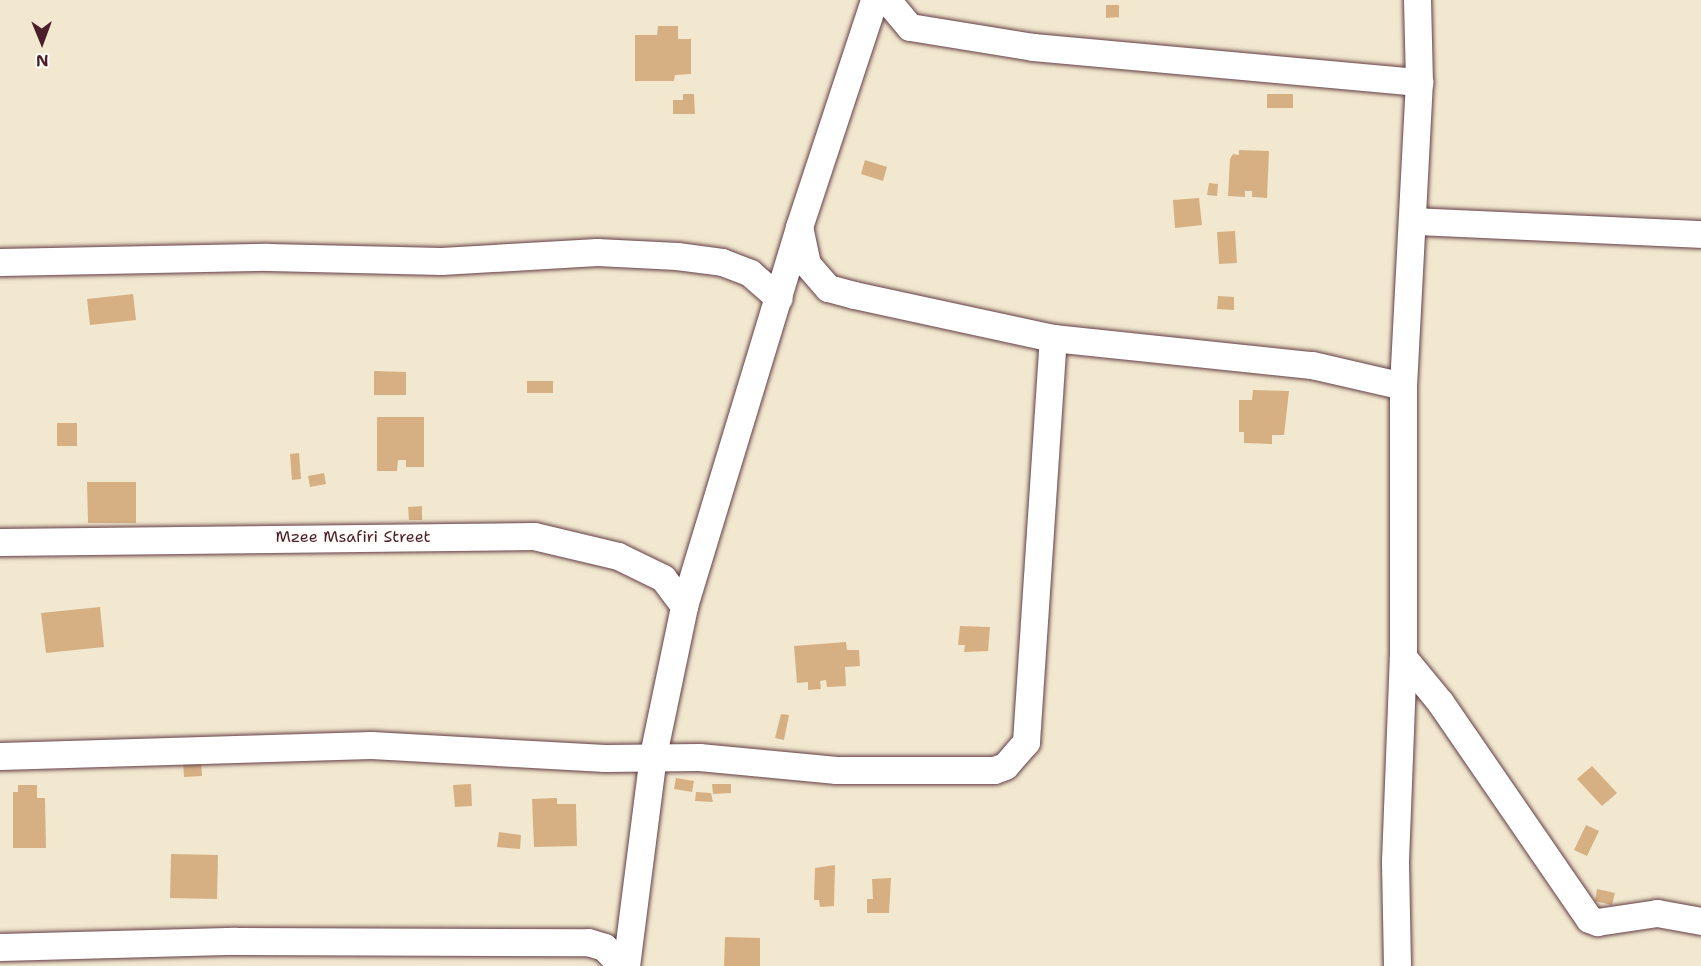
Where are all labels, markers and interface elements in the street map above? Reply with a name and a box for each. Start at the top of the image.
north arrow [12,12,72,72]
text: N [36,50,49,71]
street label: Mzee Msafiri Street [275,527,431,547]

